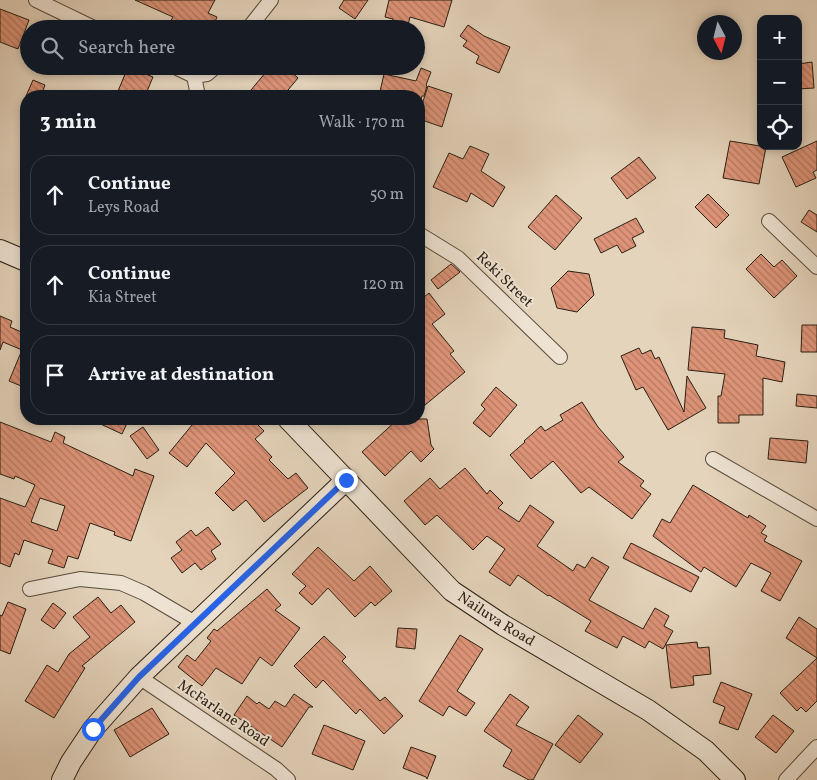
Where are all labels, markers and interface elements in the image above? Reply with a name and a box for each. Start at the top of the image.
north arrow [697,15,742,60]
map controls [757,15,802,150]
button: + [757,15,802,60]
search box [20,20,425,75]
icon: search [38,34,66,62]
text: Search here [78,35,175,61]
button: − [757,60,802,105]
button: locate [757,105,802,150]
text: 3 min [40,108,96,137]
text: Walk · 170 m [319,112,405,134]
text: Continue [88,171,171,197]
icon: ahead [41,181,69,209]
text: 50 m [370,184,404,206]
text: Leys Road [88,197,159,219]
street label: Reki Street [471,247,537,313]
text: Continue [88,261,171,287]
icon: ahead [41,271,69,299]
text: 120 m [362,274,404,296]
text: Kia Street [88,287,157,309]
icon: arrive [41,361,69,389]
text: Arrive at destination [88,362,274,388]
route end [335,469,358,492]
street label: Nailuva Road [453,587,539,652]
street label: McFarlane Road [173,675,273,753]
route start [82,718,105,741]

